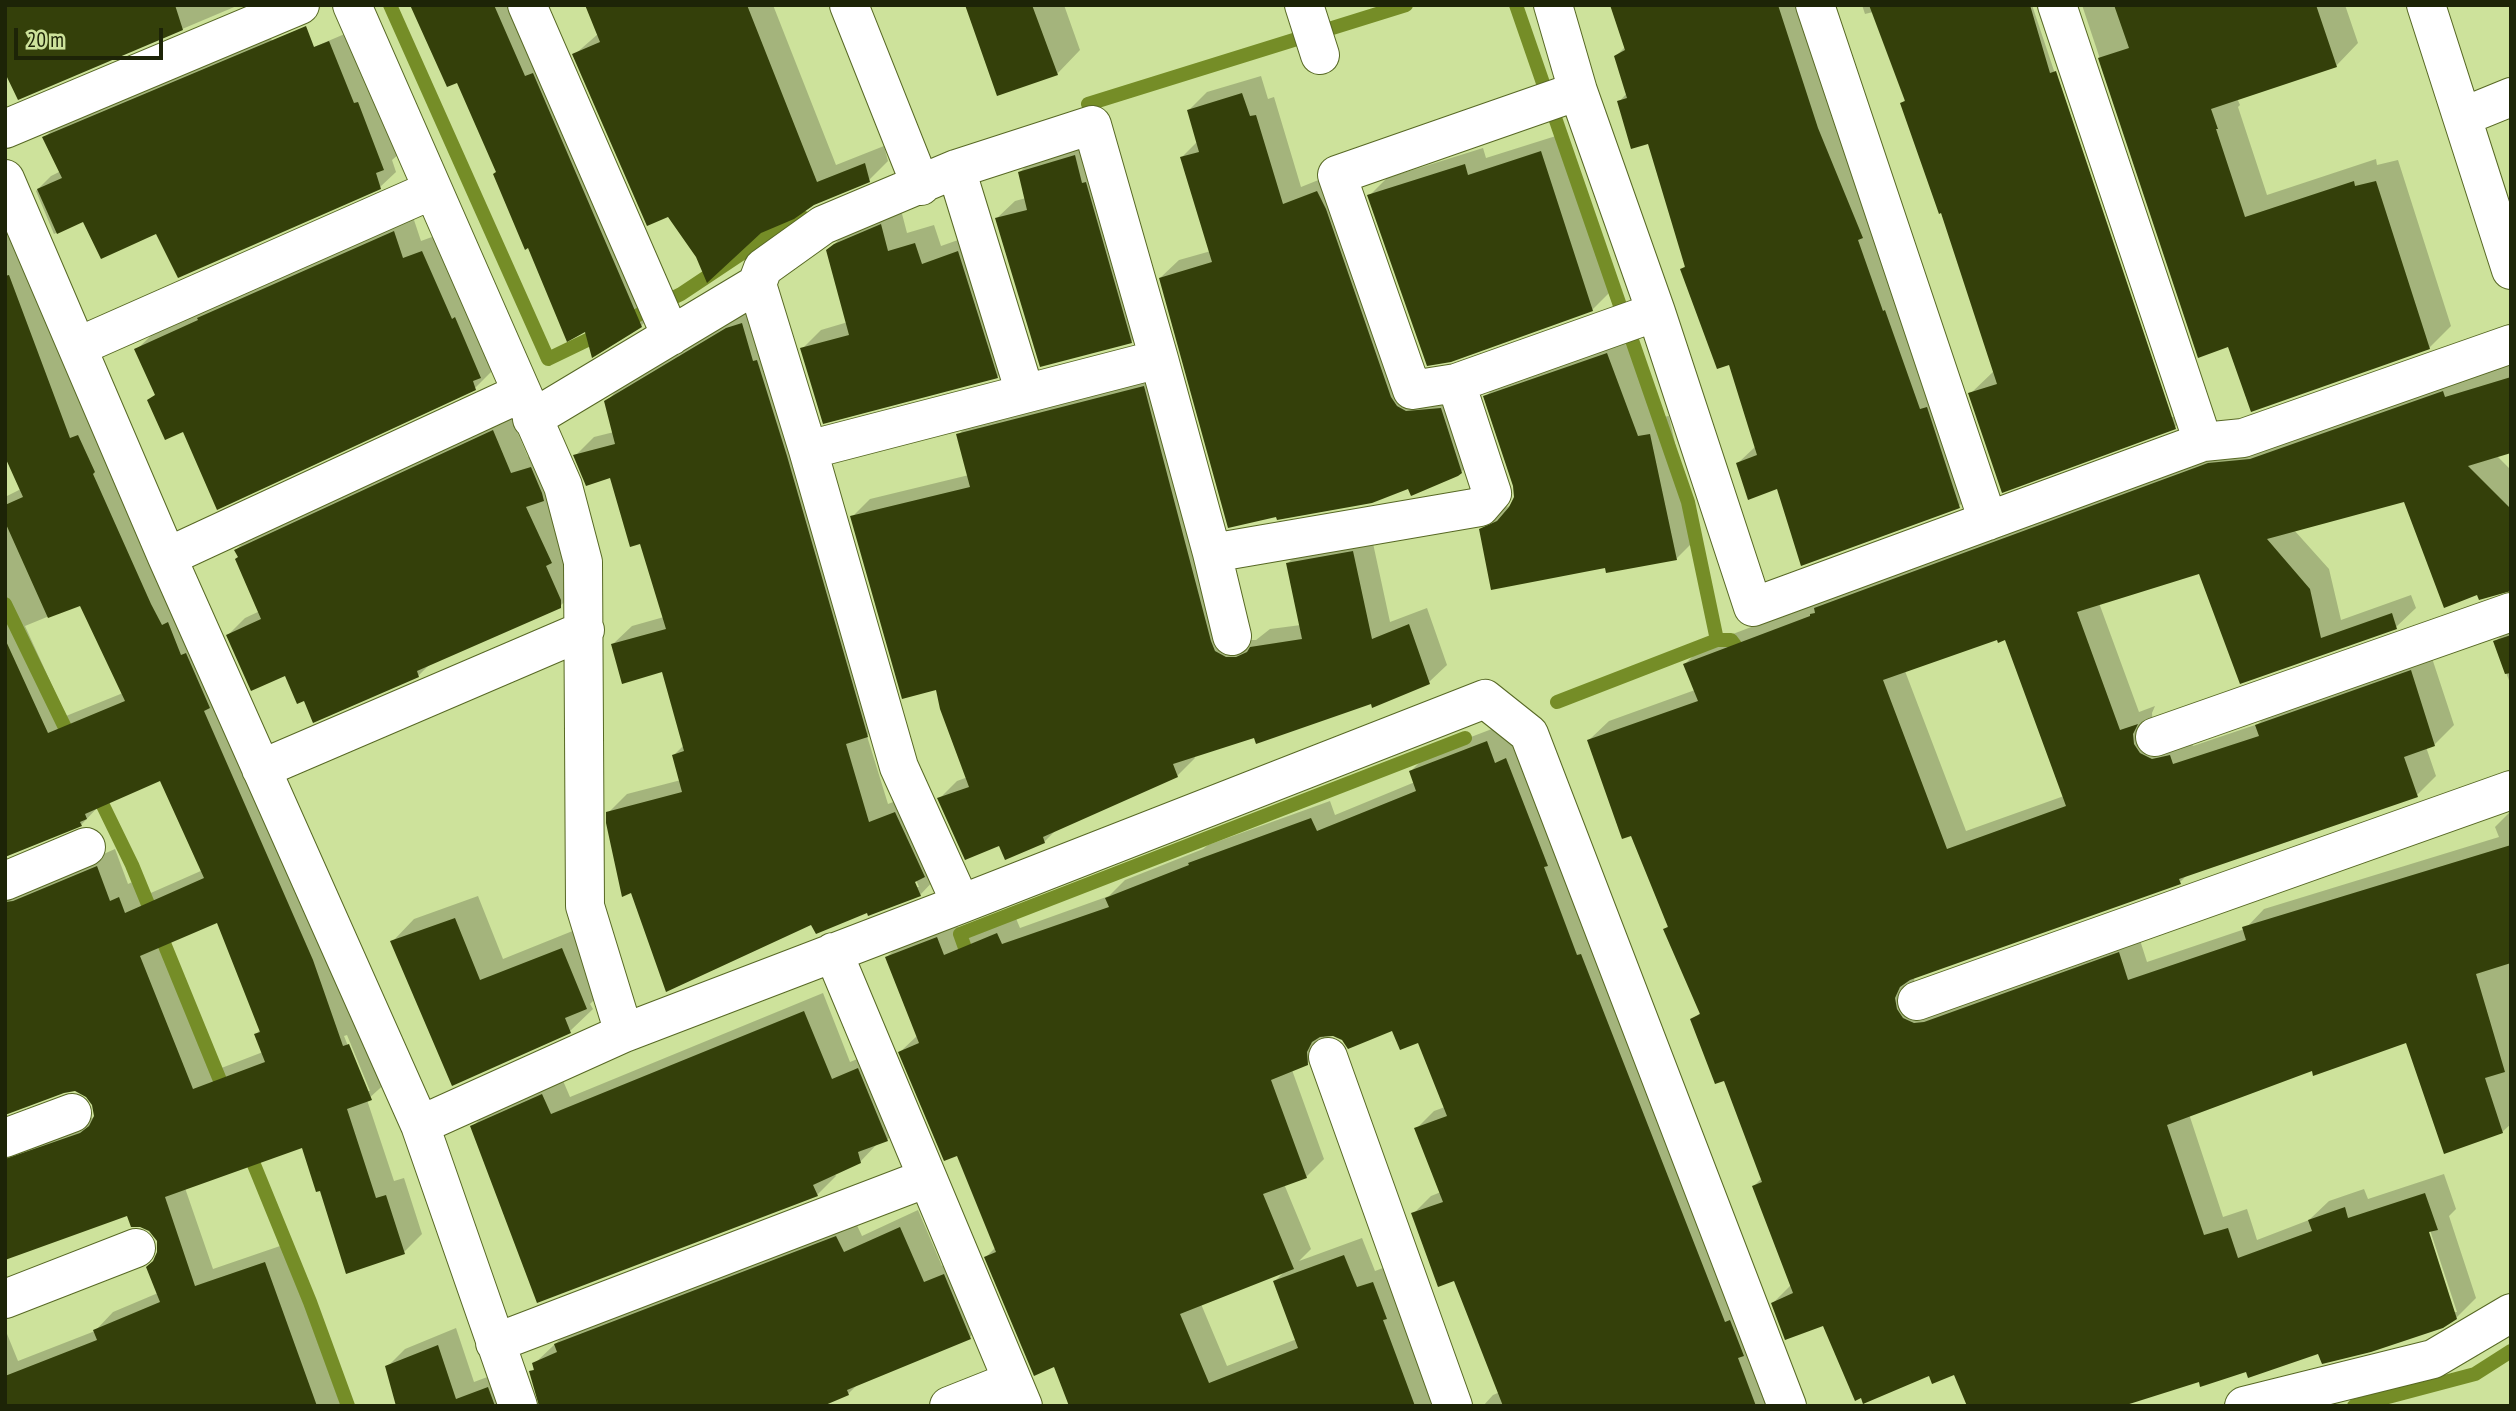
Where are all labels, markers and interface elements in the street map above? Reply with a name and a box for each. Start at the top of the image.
scale bar [18,14,166,58]
text: 20 m [27,26,64,53]

